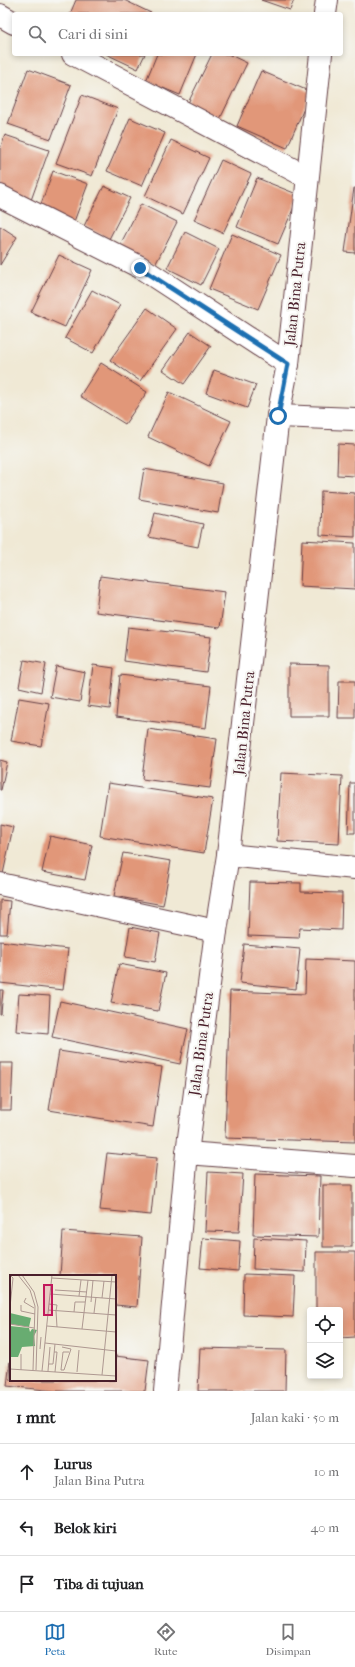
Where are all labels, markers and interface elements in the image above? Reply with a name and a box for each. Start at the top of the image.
search box [12,12,343,56]
icon: search [26,23,48,45]
text: Cari di sini [58,25,128,43]
street label: Jalan Bina Putra [280,240,310,348]
route end [131,259,149,277]
route start [269,407,287,425]
street label: Jalan Bina Putra [229,669,259,777]
street label: Jalan Bina Putra [185,990,217,1098]
inset map [10,1275,116,1381]
map controls [307,1307,343,1379]
button: locate [307,1307,343,1343]
button: layers [307,1343,343,1379]
text: 1 mnt [16,1407,56,1427]
text: Jalan kaki · 50 m [251,1410,339,1425]
text: Lurus [54,1455,92,1473]
icon: ahead [16,1461,38,1483]
text: 10 m [314,1464,339,1479]
text: Jalan Bina Putra [54,1473,145,1488]
icon: left [16,1517,38,1539]
text: Belok kiri [54,1519,117,1537]
text: 40 m [311,1520,339,1535]
icon: arrive [16,1573,38,1595]
text: Tiba di tujuan [54,1575,144,1593]
tab: Peta [44,1621,66,1658]
tab: Rute [154,1621,177,1658]
tab: Disimpan [265,1621,311,1658]

